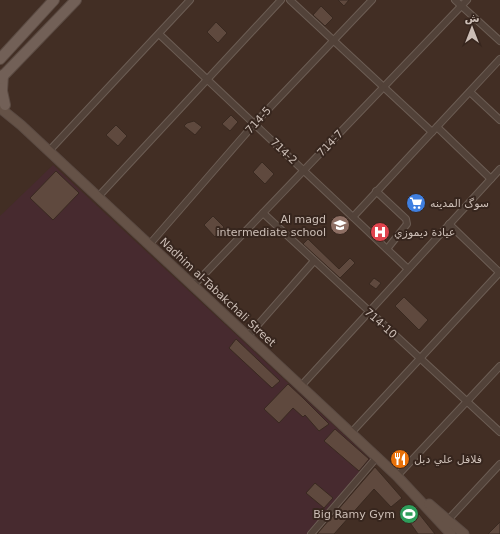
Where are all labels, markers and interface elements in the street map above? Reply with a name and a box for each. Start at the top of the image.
north arrow [452,8,492,48]
text: ش [464,12,480,25]
street label: 714-5 [243,104,274,137]
street label: 714-7 [315,127,346,159]
street label: 714-2 [268,136,300,167]
supermarket icon: سوگ المدينه [405,192,427,214]
place label: سوگ المدينه [430,197,489,210]
place label: Al magd intermediate school [216,213,326,239]
school or university icon: Al magd intermediate school [329,214,351,236]
hospital icon: عيادة ديموزي [369,221,391,243]
place label: عيادة ديموزي [394,226,455,239]
street label: Nadhim al-Tabakchali Street [157,235,279,350]
street label: 714-10 [362,306,399,341]
restaurant icon: فلافل علي دبل [389,448,411,470]
place label: فلافل علي دبل [414,453,482,466]
sports icon: Big Ramy Gym [398,503,420,525]
place label: Big Ramy Gym [313,508,395,521]

